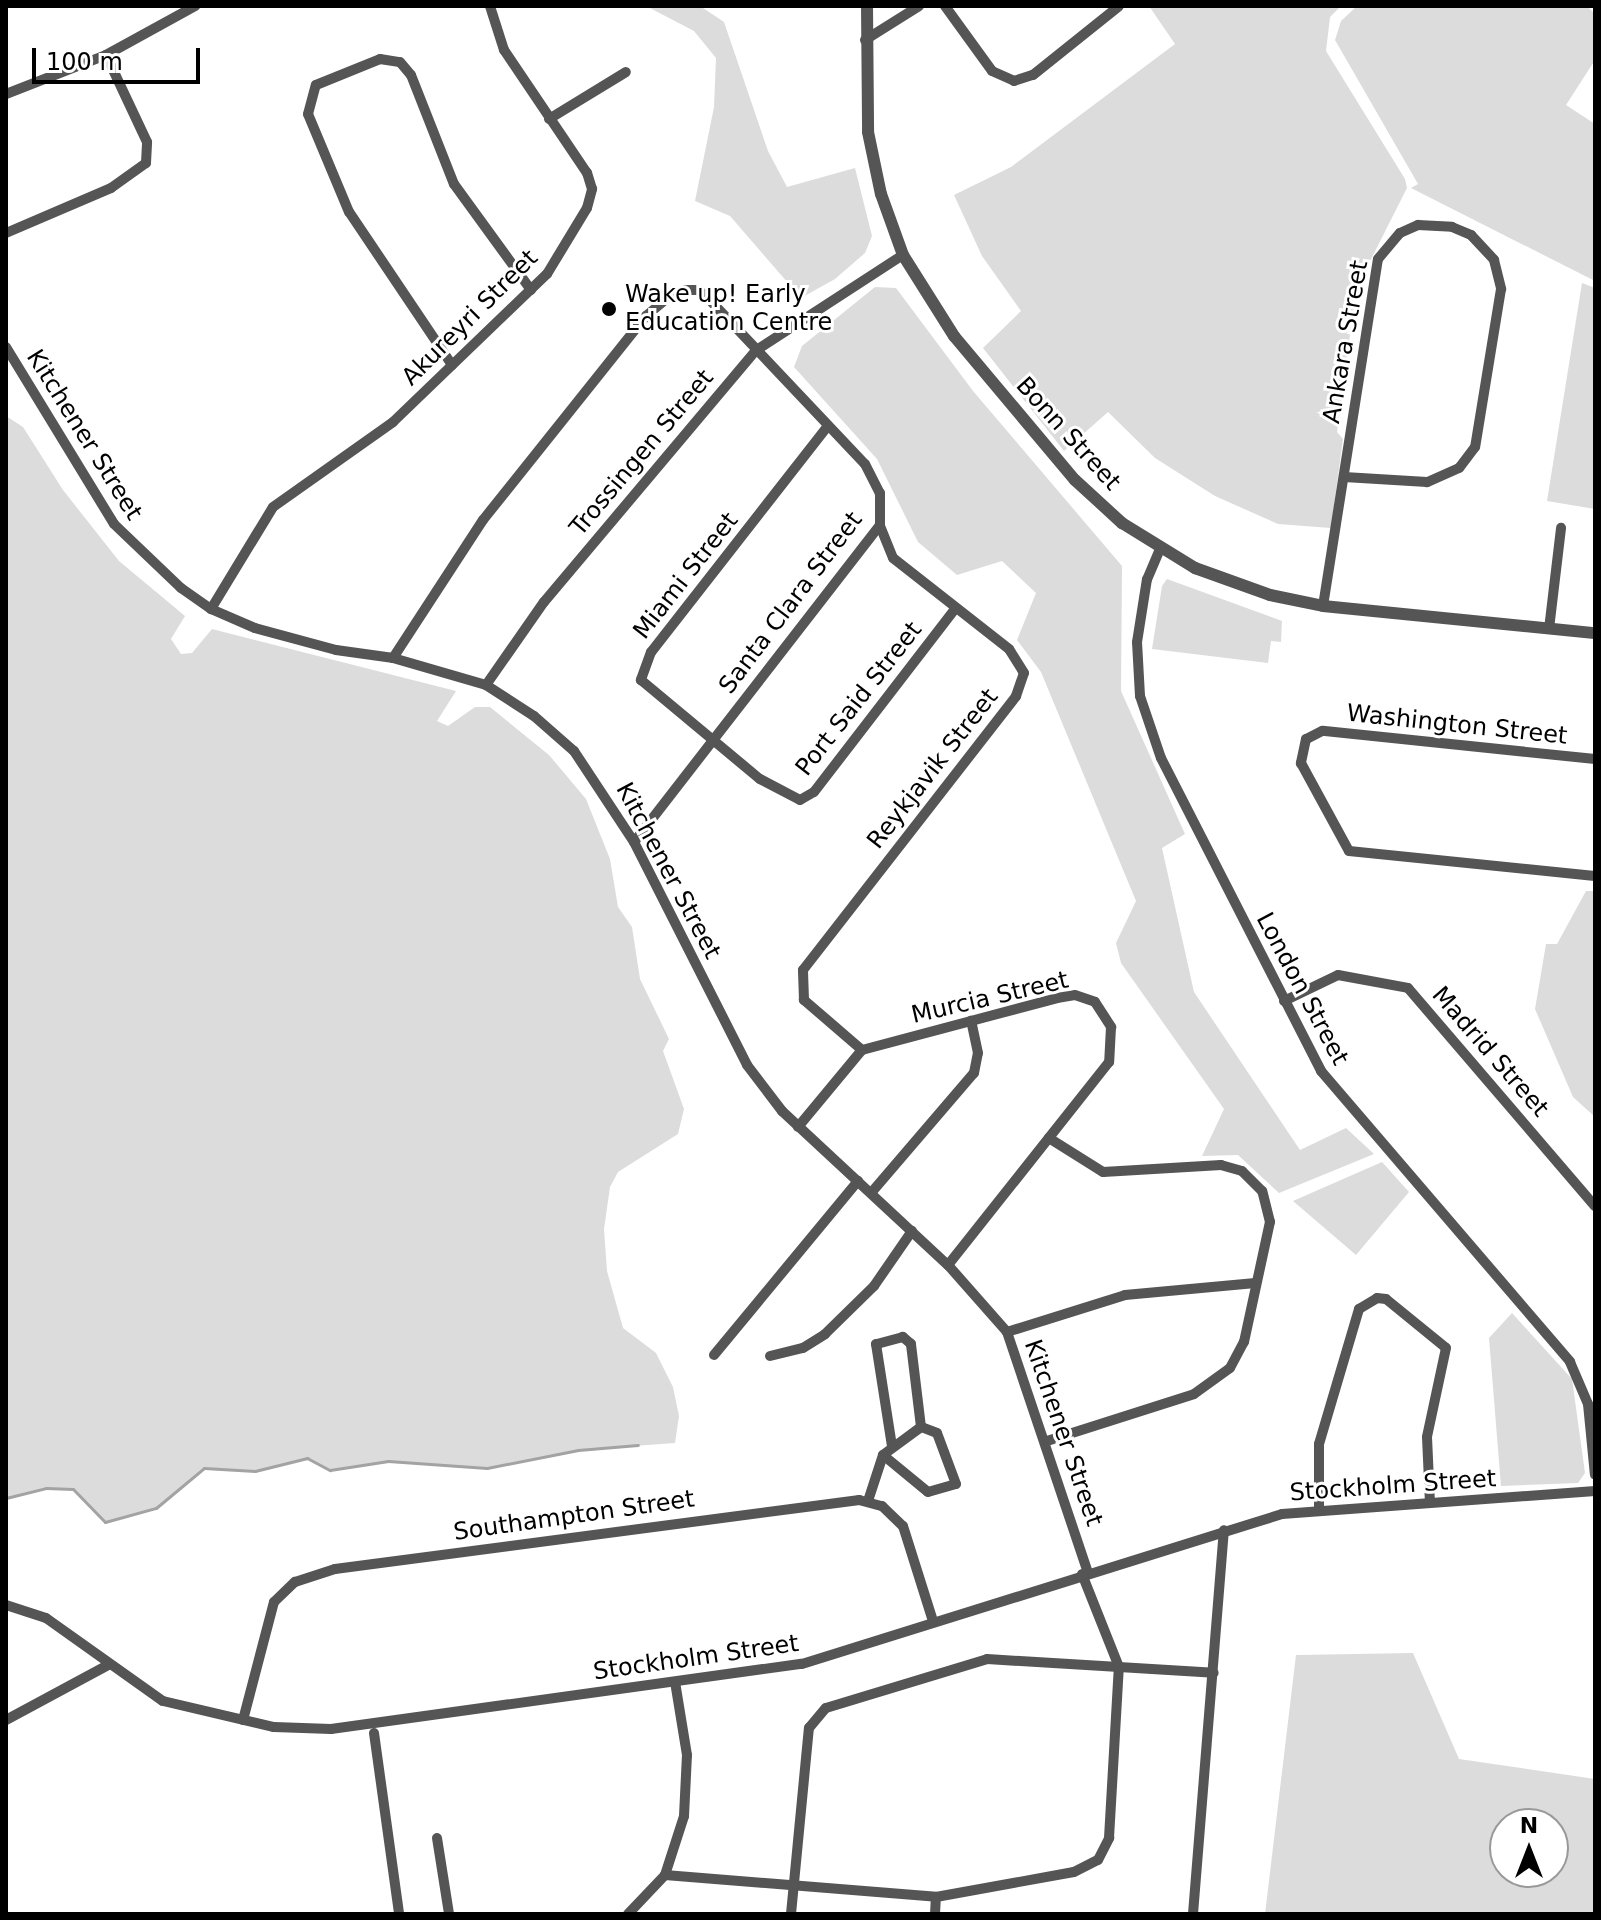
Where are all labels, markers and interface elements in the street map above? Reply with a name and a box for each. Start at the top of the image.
scale bar [36,32,204,82]
text: 100 m [46,48,123,76]
street label: Akureyri Street [396,244,544,392]
street label: Ankara Street [1317,258,1375,426]
place label: Wake up! Early Education Centre [625,281,832,337]
marker: Wake up! Early Education Centre [600,300,618,318]
street label: Kitchener Street [20,345,148,525]
street label: Trossingen Street [564,364,720,542]
street label: Bonn Street [1010,372,1126,496]
street label: Santa Clara Street [713,506,869,700]
street label: Miami Street [628,507,744,645]
street label: Port Said Street [790,616,928,782]
street label: Reykjavik Street [862,683,1004,855]
street label: Washington Street [1345,699,1569,751]
street label: Kitchener Street [609,778,727,964]
street label: London Street [1250,908,1354,1070]
street label: Murcia Street [909,966,1071,1030]
street label: Madrid Street [1426,981,1554,1123]
street label: Kitchener Street [1018,1336,1108,1530]
street label: Stockholm Street [1289,1464,1497,1508]
street label: Southampton Street [452,1485,696,1547]
street label: Stockholm Street [592,1629,800,1687]
north arrow [1489,1808,1569,1888]
text: N [1520,1813,1538,1838]

